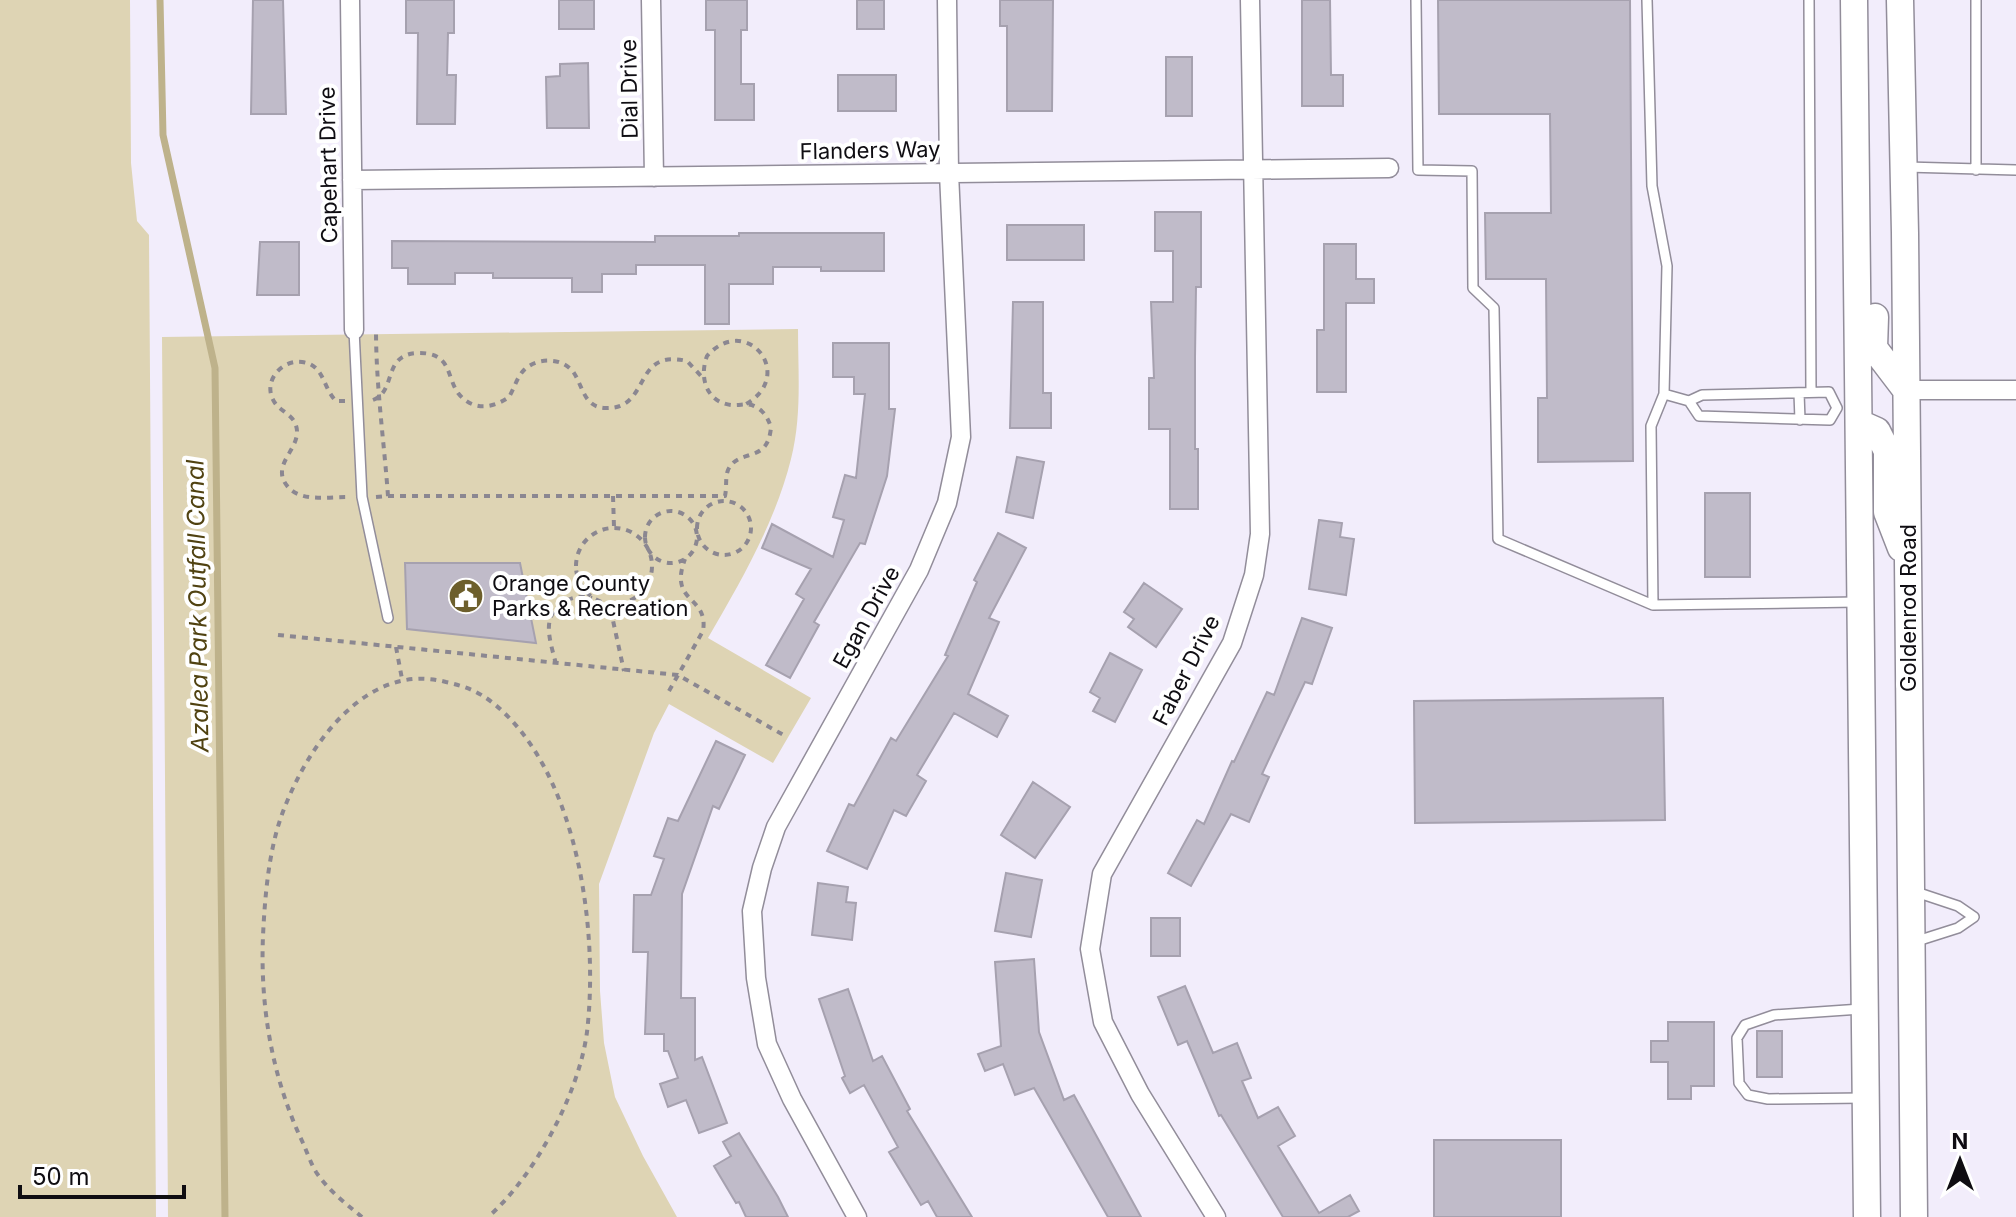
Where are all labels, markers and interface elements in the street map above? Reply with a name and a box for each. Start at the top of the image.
street label: Dial Drive [615,39,643,139]
street label: Capehart Drive [314,86,342,244]
street label: Flanders Way [799,136,941,164]
water label: Azalea Park Outfall Canal [180,459,215,754]
street label: Goldenrod Road [1895,524,1921,692]
street label: Egan Drive [827,561,905,673]
place label: Orange County Parks & Recreation [492,570,689,621]
public building icon: Orange County Parks & Recreation [447,577,485,615]
street label: Faber Drive [1147,611,1225,729]
north arrow [1920,1121,2000,1201]
text: N [1952,1128,1968,1154]
scale bar [20,1149,184,1199]
text: 50 m [32,1162,90,1191]

